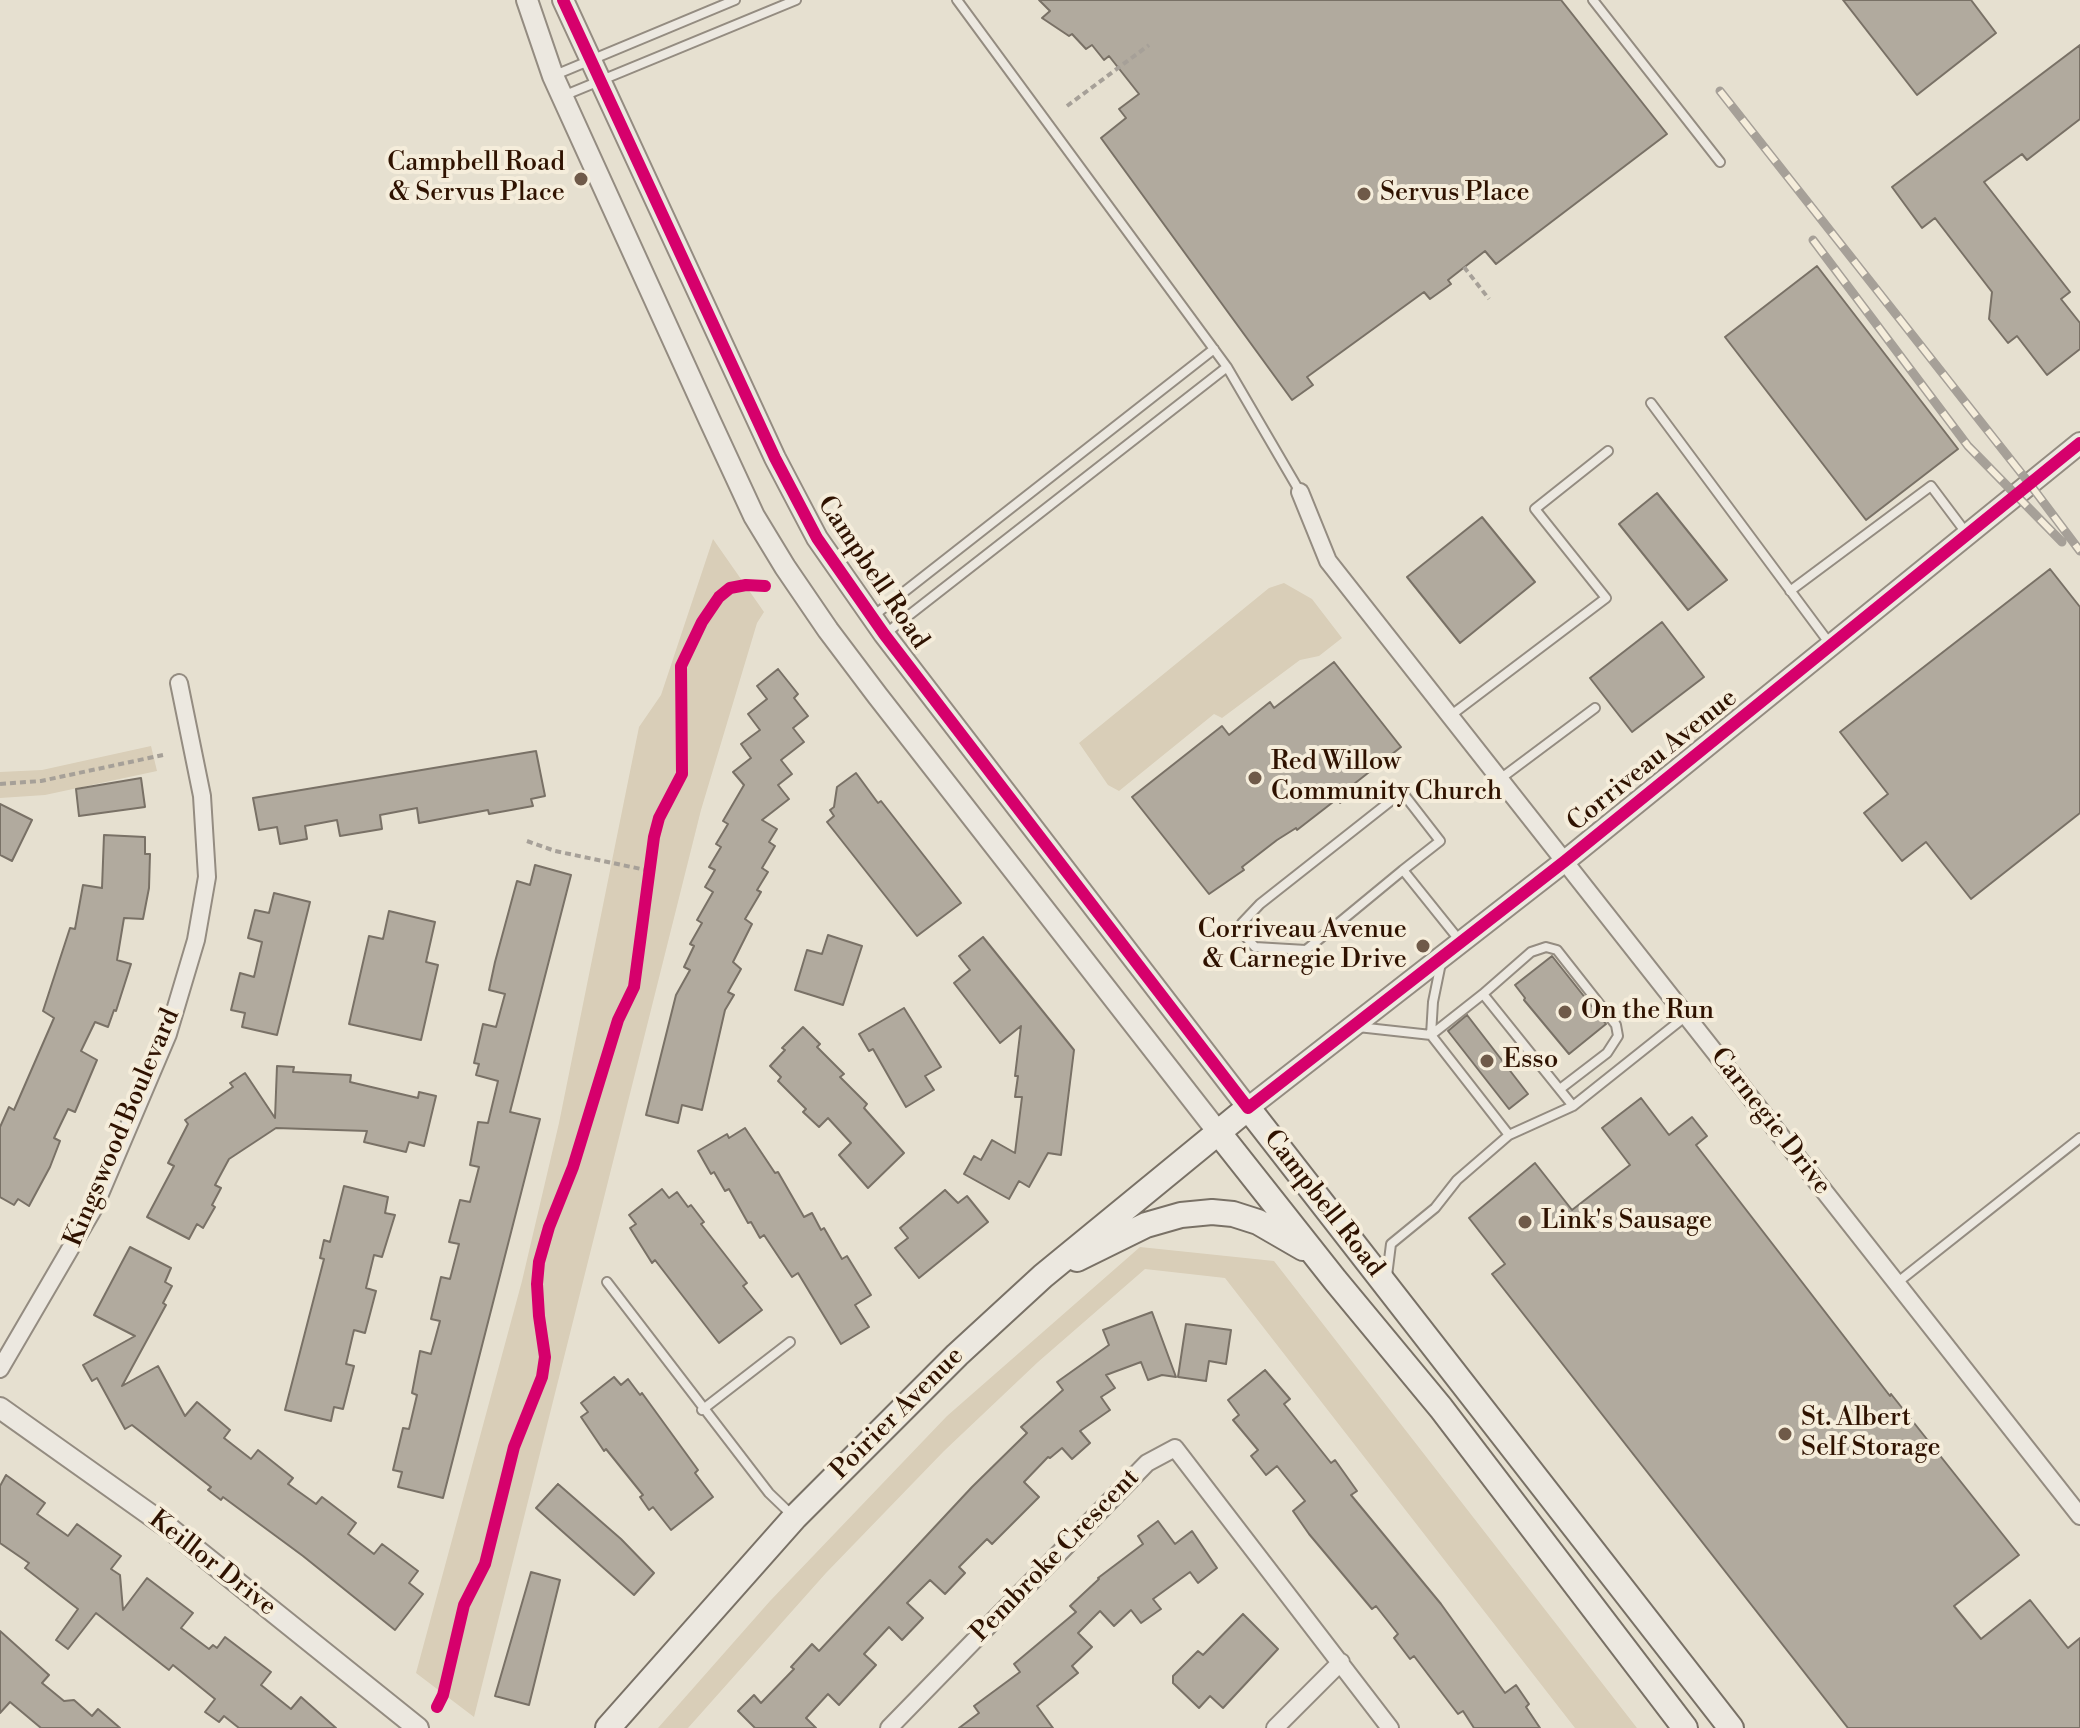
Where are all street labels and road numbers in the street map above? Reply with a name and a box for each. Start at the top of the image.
street label: Campbell Road [809,491,935,655]
street label: Corriveau Avenue [1562,683,1744,839]
street label: Kingswood Boulevard [59,1004,187,1252]
street label: Carnegie Drive [1703,1042,1837,1202]
street label: Campbell Road [1256,1124,1390,1284]
street label: Poirier Avenue [825,1341,971,1487]
street label: Pembroke Crescent [965,1463,1147,1649]
street label: Keillor Drive [142,1505,282,1623]

